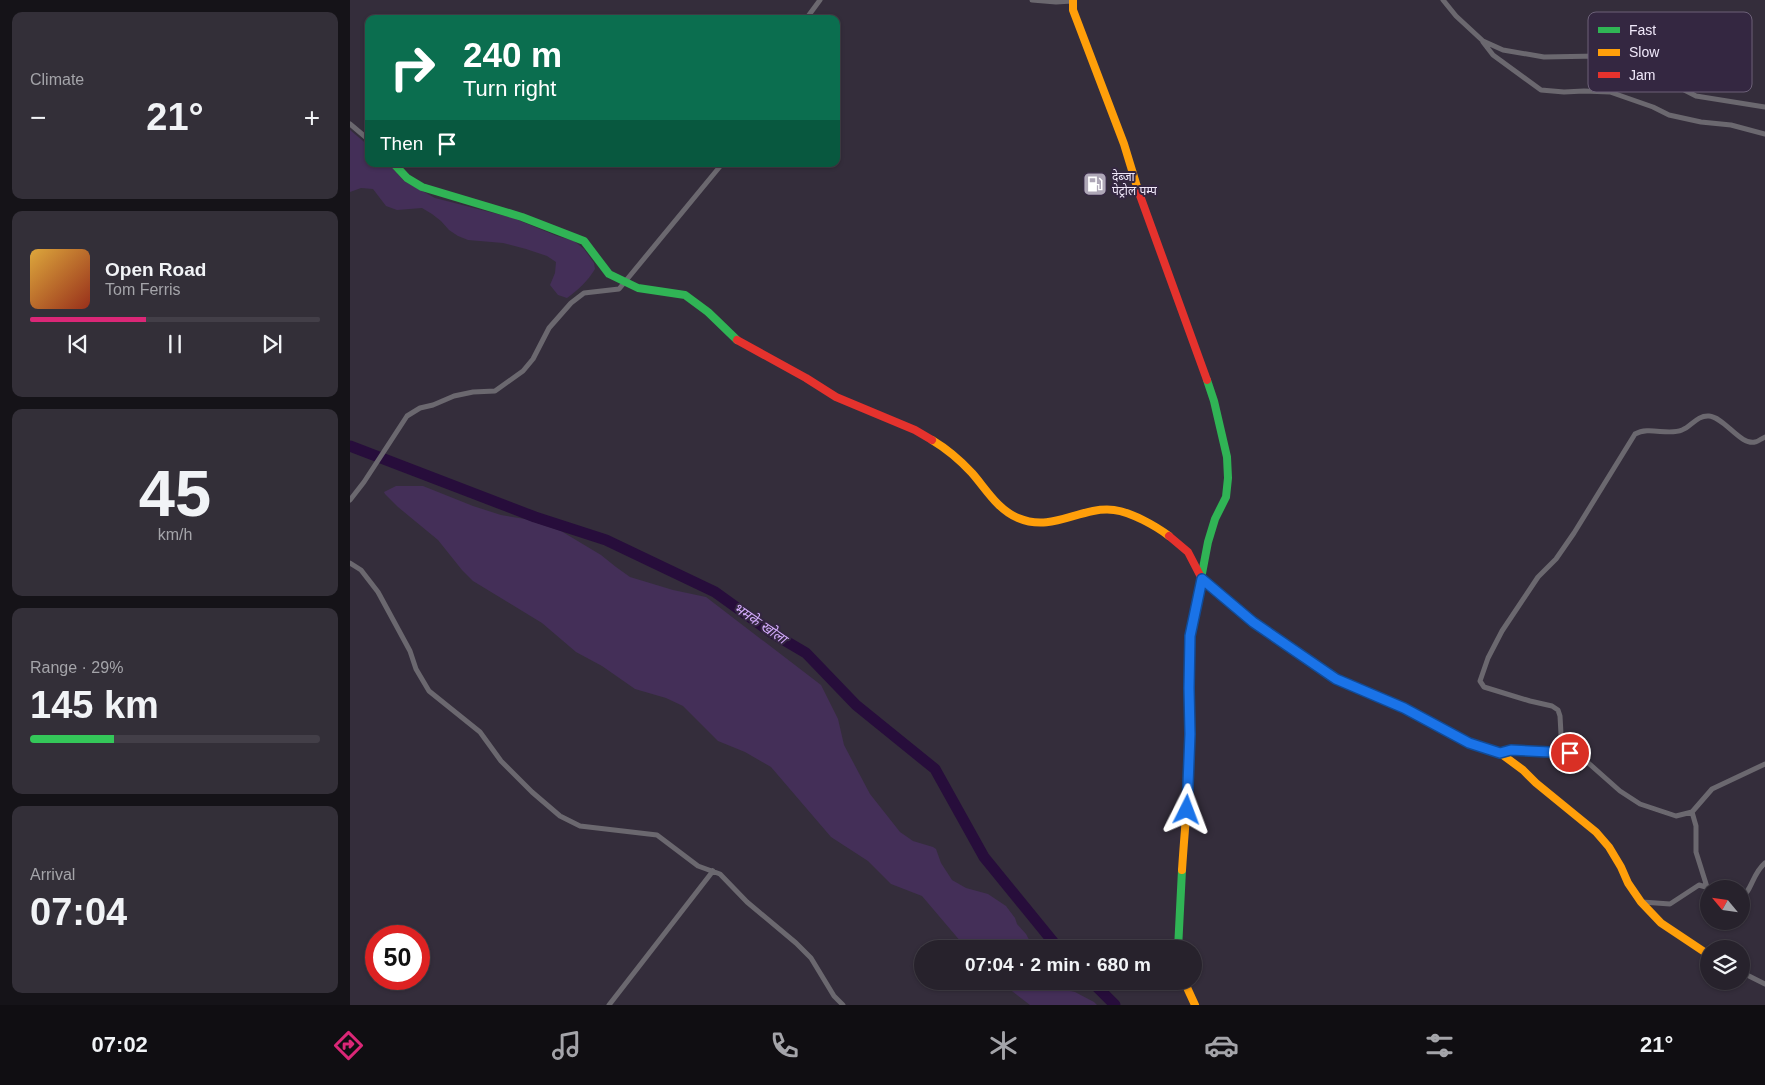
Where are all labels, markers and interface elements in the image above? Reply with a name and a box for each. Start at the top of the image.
legend [1588,12,1752,92]
text: Fast [1629,22,1656,38]
icon: right [380,35,445,100]
text: 240 m [463,35,562,74]
text: Slow [1629,44,1660,60]
text: Jam [1629,67,1655,83]
text: Climate [30,71,84,88]
text: Turn right [463,76,556,101]
text: 21° [146,96,204,138]
text: − [30,102,46,133]
text: + [304,102,320,133]
icon: arrive [433,130,461,158]
text: Then [380,133,423,154]
place label: देब्जा पेट्रोल पम्प [1112,169,1157,198]
fuel station icon: देब्जा पेट्रोल पम्प [1082,171,1108,197]
text: Open Road [105,259,206,280]
text: Tom Ferris [105,281,181,298]
icon: previous [64,330,92,358]
icon: pause [161,330,189,358]
icon: next [258,330,286,358]
text: 45 [139,457,211,530]
text: km/h [158,526,192,543]
water label: भमके खोला [730,599,793,649]
text: Range · 29% [30,659,123,676]
text: 145 km [30,684,159,726]
pin [1549,732,1591,774]
icon: arrive [1556,739,1584,767]
position arrow [1160,783,1212,835]
text: Arrival [30,866,75,883]
north arrow [1700,880,1750,930]
map controls [1700,880,1750,990]
text: 07:04 [30,891,127,933]
speed limit sign: 50 [365,925,430,990]
button: layers [1700,940,1750,990]
text: 07:04 · 2 min · 680 m [965,954,1151,975]
icon: directions [331,1028,366,1063]
icon: music [549,1028,584,1063]
icon: phone [767,1028,802,1063]
icon: climate [986,1028,1021,1063]
icon: car [1204,1028,1239,1063]
icon: filters [1422,1028,1457,1063]
text: 07:02 [92,1032,148,1057]
text: 21° [1640,1032,1673,1057]

